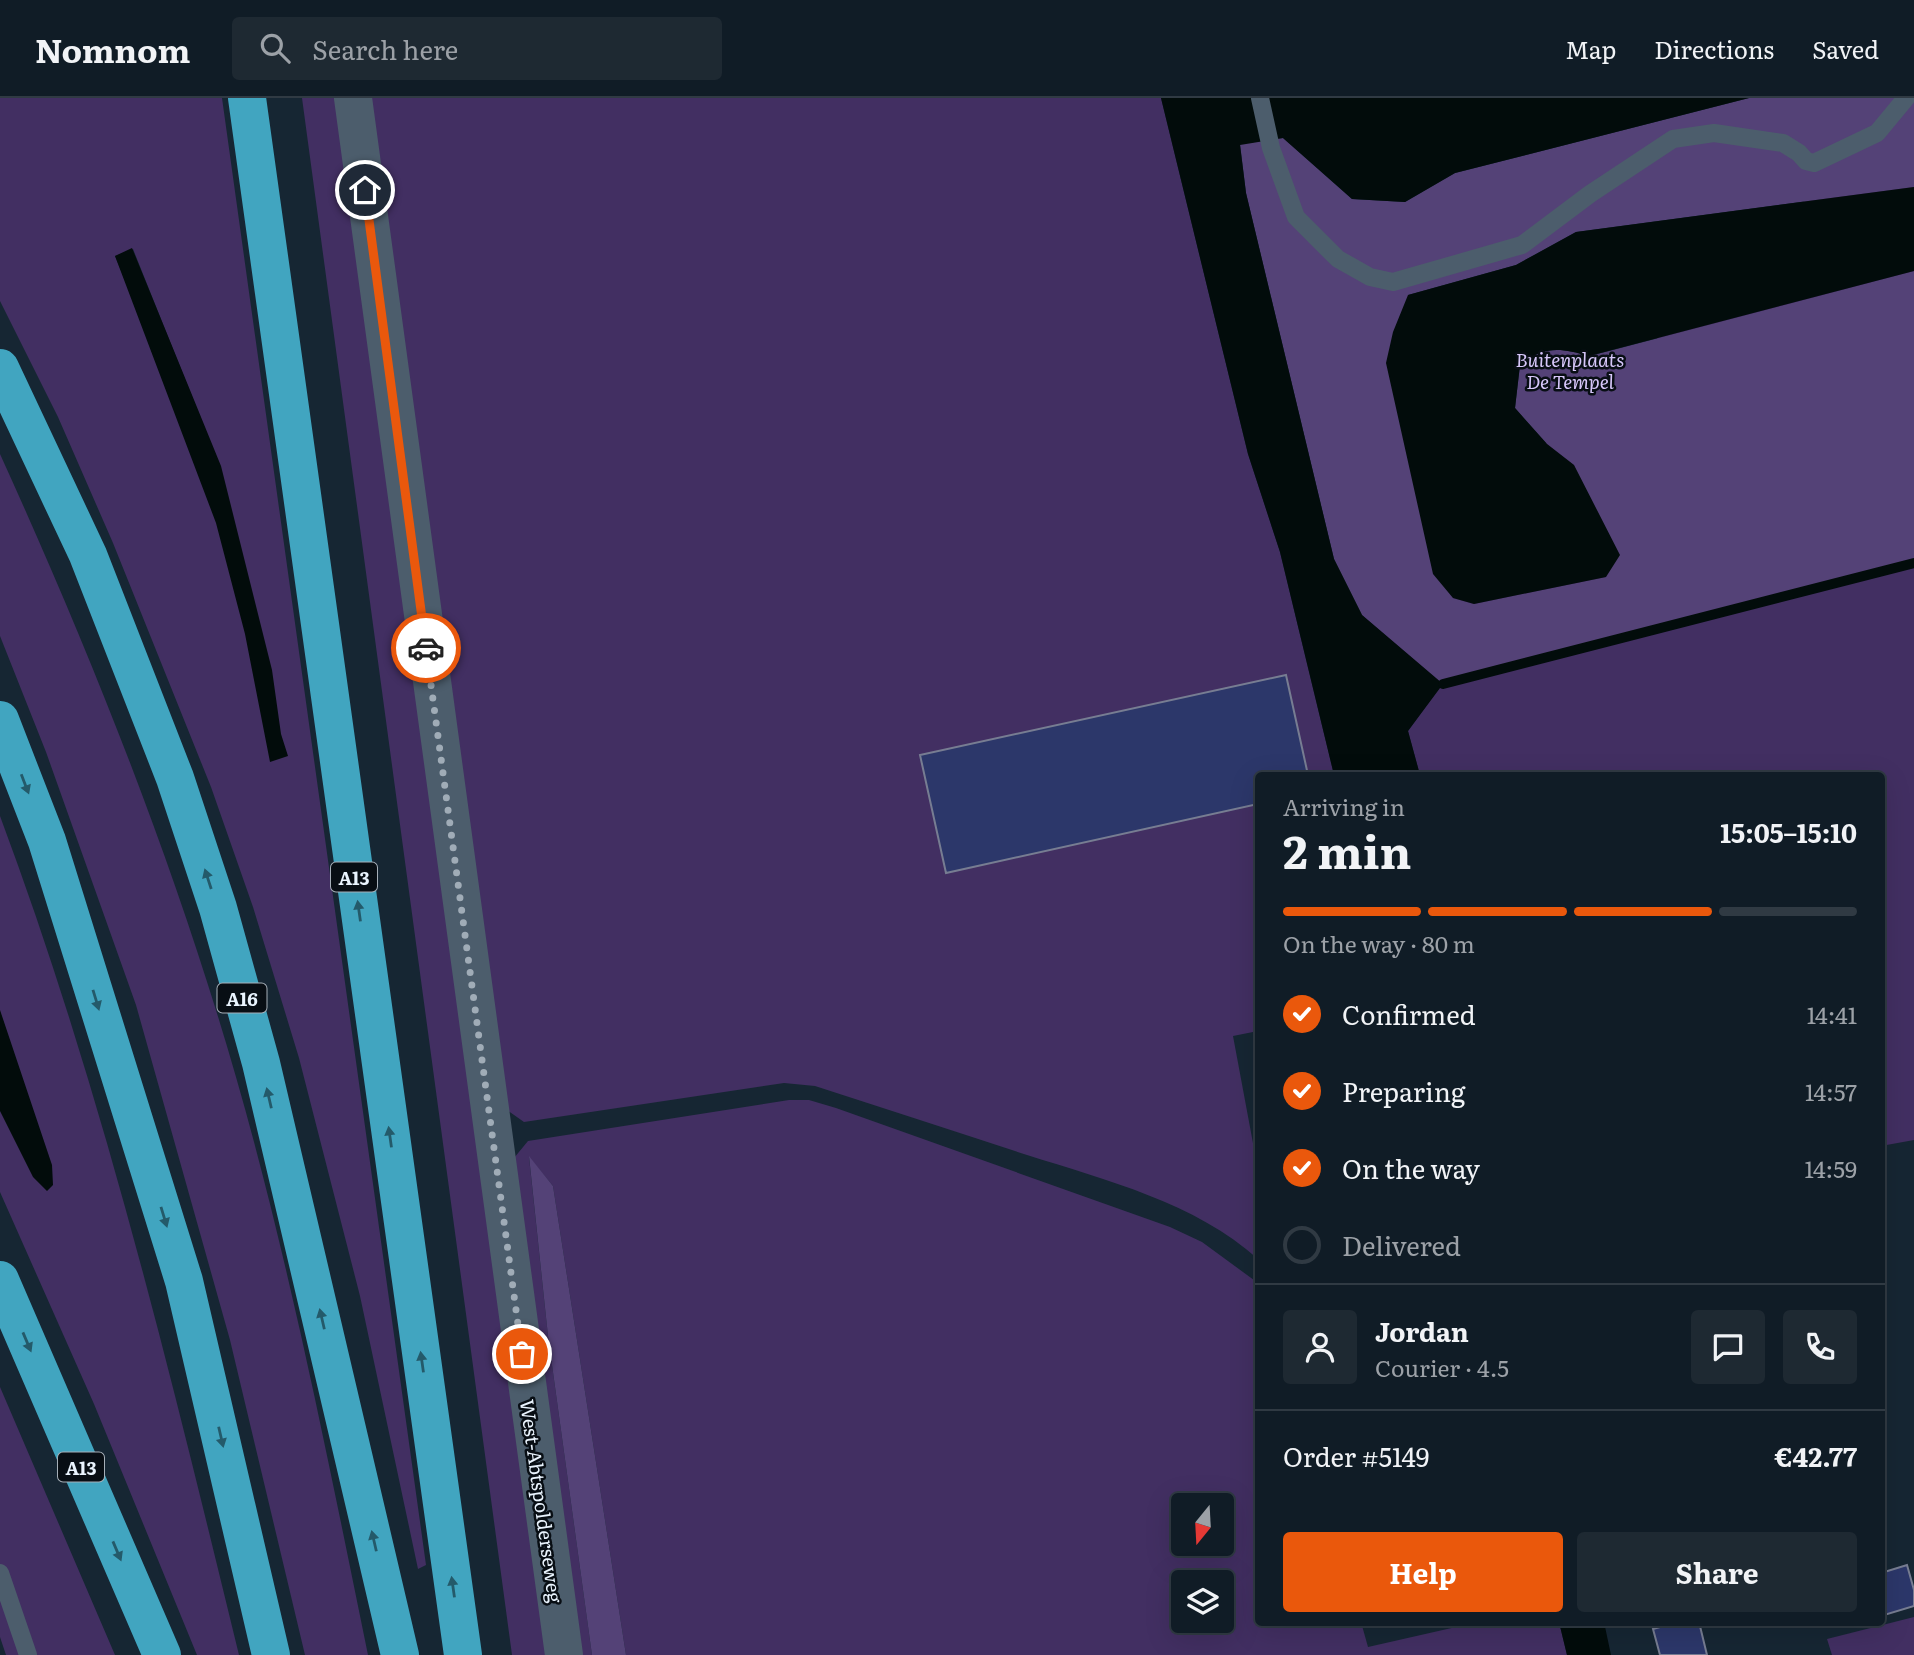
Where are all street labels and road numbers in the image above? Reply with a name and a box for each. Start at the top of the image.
road number: A13 [331,862,377,892]
road number: A16 [218,984,266,1013]
street label: West-Abtspolderseweg [514,1397,570,1605]
road number: A13 [58,1452,104,1482]

